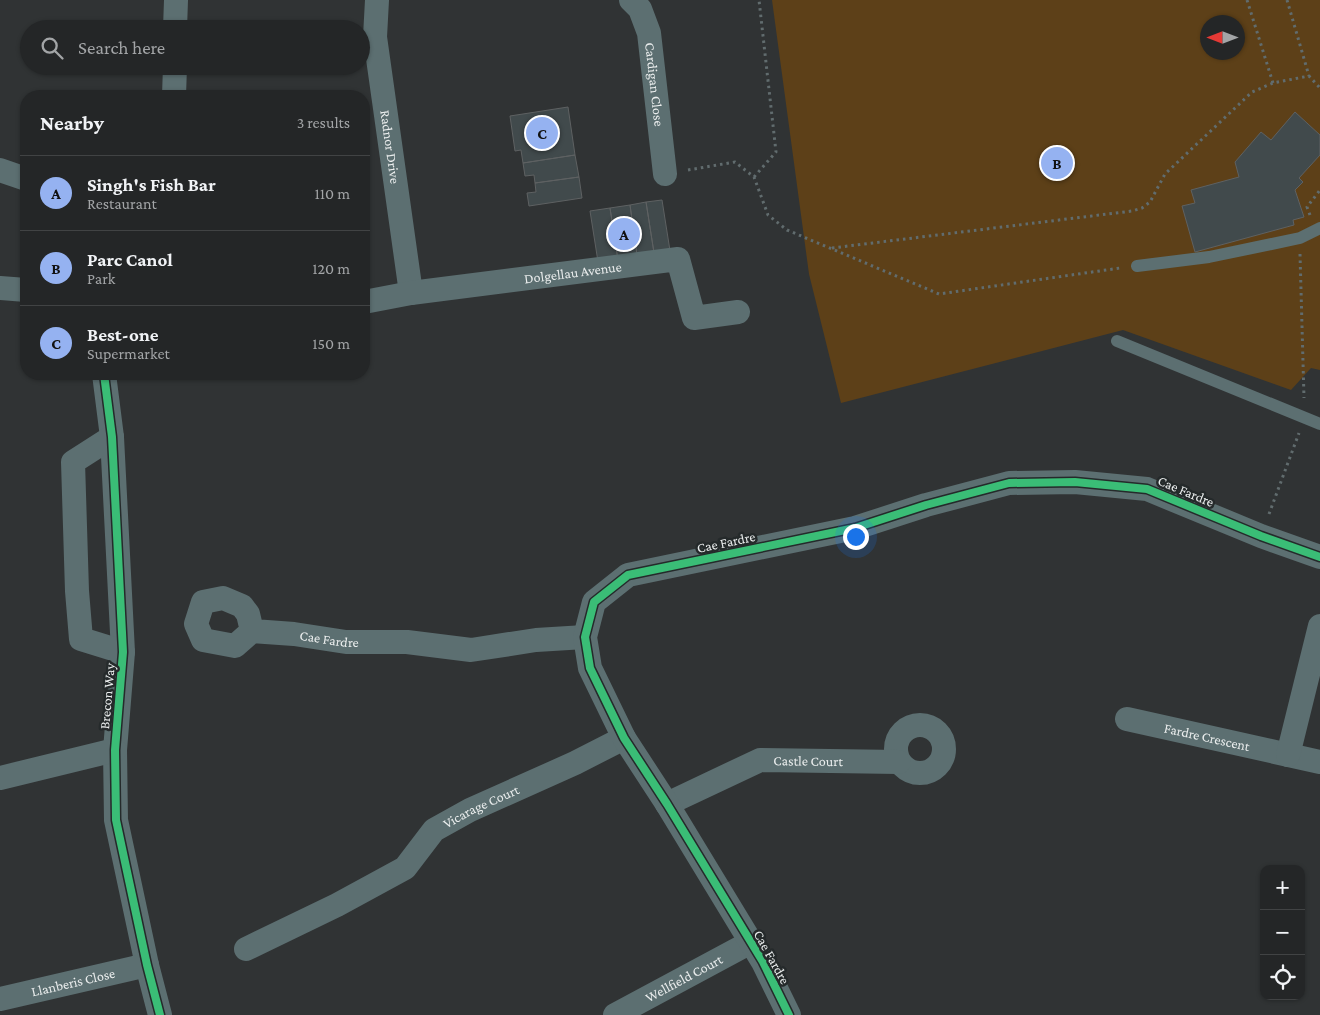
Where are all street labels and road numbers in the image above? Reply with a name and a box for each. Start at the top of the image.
street label: Cardigan Close [642,42,668,127]
street label: Radnor Drive [377,109,404,185]
street label: Dolgellau Avenue [523,258,622,287]
street label: Cae Fardre [1156,472,1216,510]
street label: Cae Fardre [695,528,757,556]
street label: Cae Fardre [299,627,359,650]
street label: Brecon Way [96,662,118,730]
street label: Fardre Crescent [1163,720,1252,754]
street label: Castle Court [773,752,843,769]
street label: Vicarage Court [440,781,522,831]
street label: Cae Fardre [751,927,793,987]
street label: Wellfield Court [642,951,725,1005]
street label: Llanberis Close [30,965,116,1000]

